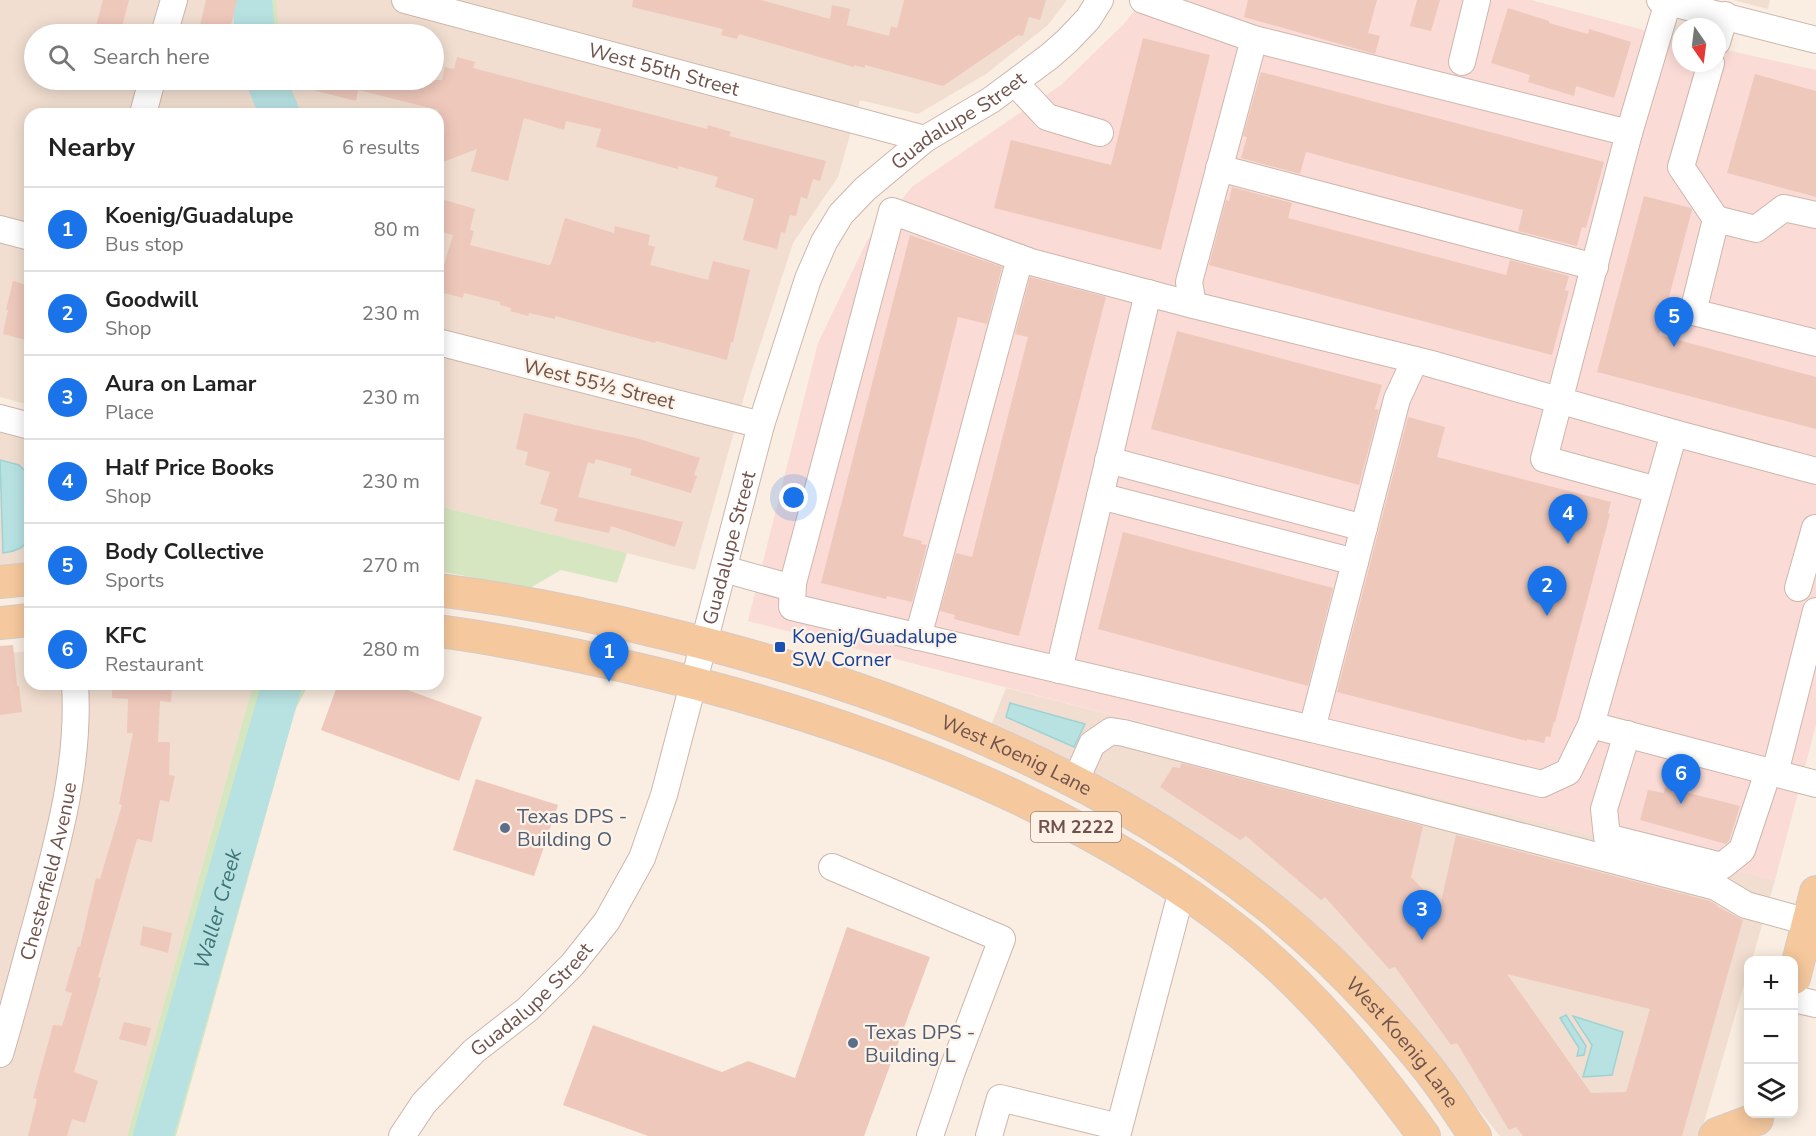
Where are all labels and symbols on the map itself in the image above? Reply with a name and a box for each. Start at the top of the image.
north arrow [1672,18,1726,72]
street label: West 55th Street [585,36,743,103]
street label: Guadalupe Street [885,65,1032,176]
pin: 5 [1654,298,1694,347]
street label: West 55½ Street [520,352,679,416]
street label: Guadalupe Street [696,467,762,628]
your location [779,483,808,512]
pin: 4 [1548,494,1588,544]
pin: 2 [1528,566,1566,616]
place label: Koenig/Guadalupe SW Corner [792,623,957,673]
pin: 1 [590,632,628,682]
marker: Koenig/Guadalupe SW Corner [773,640,787,654]
street label: West Koenig Lane [937,708,1097,802]
pin: 6 [1662,754,1700,804]
street label: Chesterfield Avenue [13,780,83,964]
place label: Texas DPS - Building O [517,803,627,853]
road number: RM 2222 [1031,812,1121,842]
marker: Texas DPS - Building O [498,821,512,835]
water label: Waller Creek [187,845,248,972]
pin: 3 [1402,890,1442,940]
street label: Guadalupe Street [464,936,599,1063]
street label: West Koenig Lane [1340,971,1466,1113]
place label: Texas DPS - Building L [865,1019,975,1069]
marker: Texas DPS - Building L [846,1036,860,1050]

